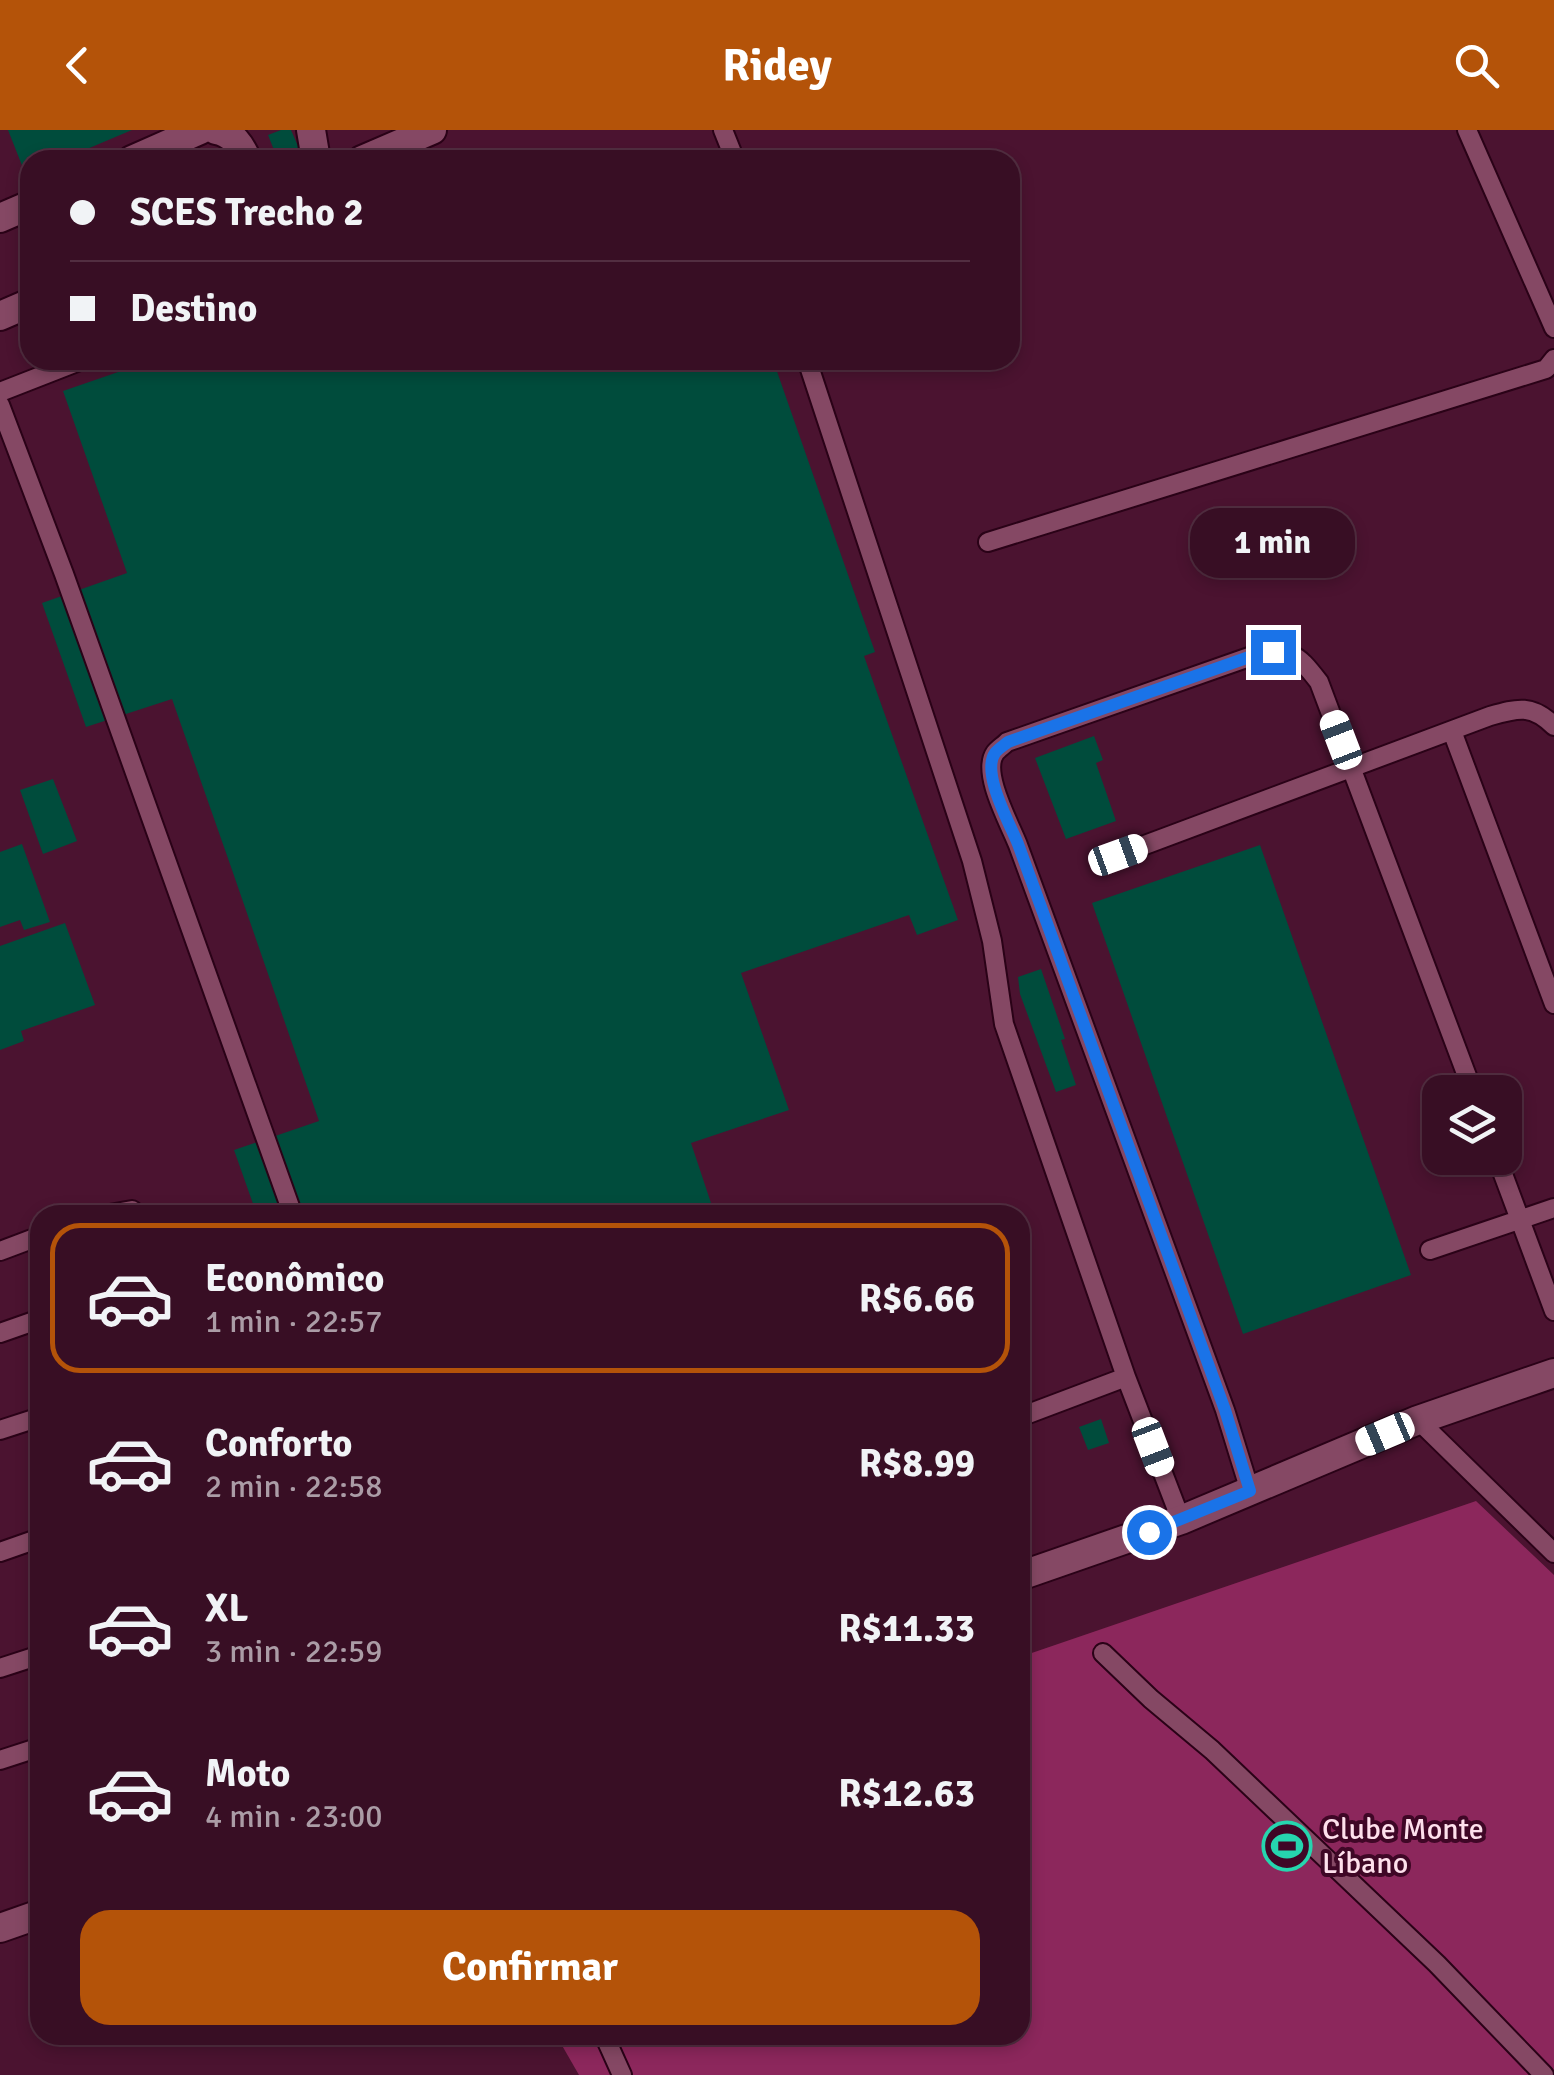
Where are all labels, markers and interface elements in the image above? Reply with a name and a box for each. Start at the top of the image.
icon: back [50,38,105,93]
text: Ridey [722,38,832,93]
icon: search [1449,38,1504,93]
text: SCES Trecho 2 [130,189,364,236]
text: Destino [130,285,257,332]
callout: 1 min [1190,507,1356,577]
text: 1 min [1234,523,1311,562]
route end [1251,630,1296,675]
car [1316,707,1366,773]
car [1085,831,1151,879]
map controls [1422,1075,1522,1175]
button: layers [1422,1075,1522,1175]
icon: car [85,1253,175,1343]
text: Econômico [205,1255,384,1302]
text: R$6.66 [859,1275,975,1322]
text: 1 min · 22:57 [205,1302,383,1341]
car [1352,1408,1418,1460]
car [1128,1414,1178,1480]
icon: car [85,1418,175,1508]
text: Conforto [205,1420,352,1467]
text: R$8.99 [859,1440,975,1487]
text: 2 min · 22:58 [205,1467,383,1506]
route start [1127,1510,1172,1555]
icon: car [85,1583,175,1673]
text: XL [205,1585,248,1632]
text: R$11.33 [838,1605,975,1652]
text: 3 min · 22:59 [205,1632,383,1671]
icon: car [85,1748,175,1838]
text: Moto [205,1750,290,1797]
text: R$12.63 [838,1770,975,1817]
text: 4 min · 23:00 [205,1797,383,1836]
place label: Clube Monte Líbano [1322,1811,1484,1882]
sports icon: Clube Monte Líbano [1261,1820,1313,1872]
button: Confirmar [80,1910,980,2025]

